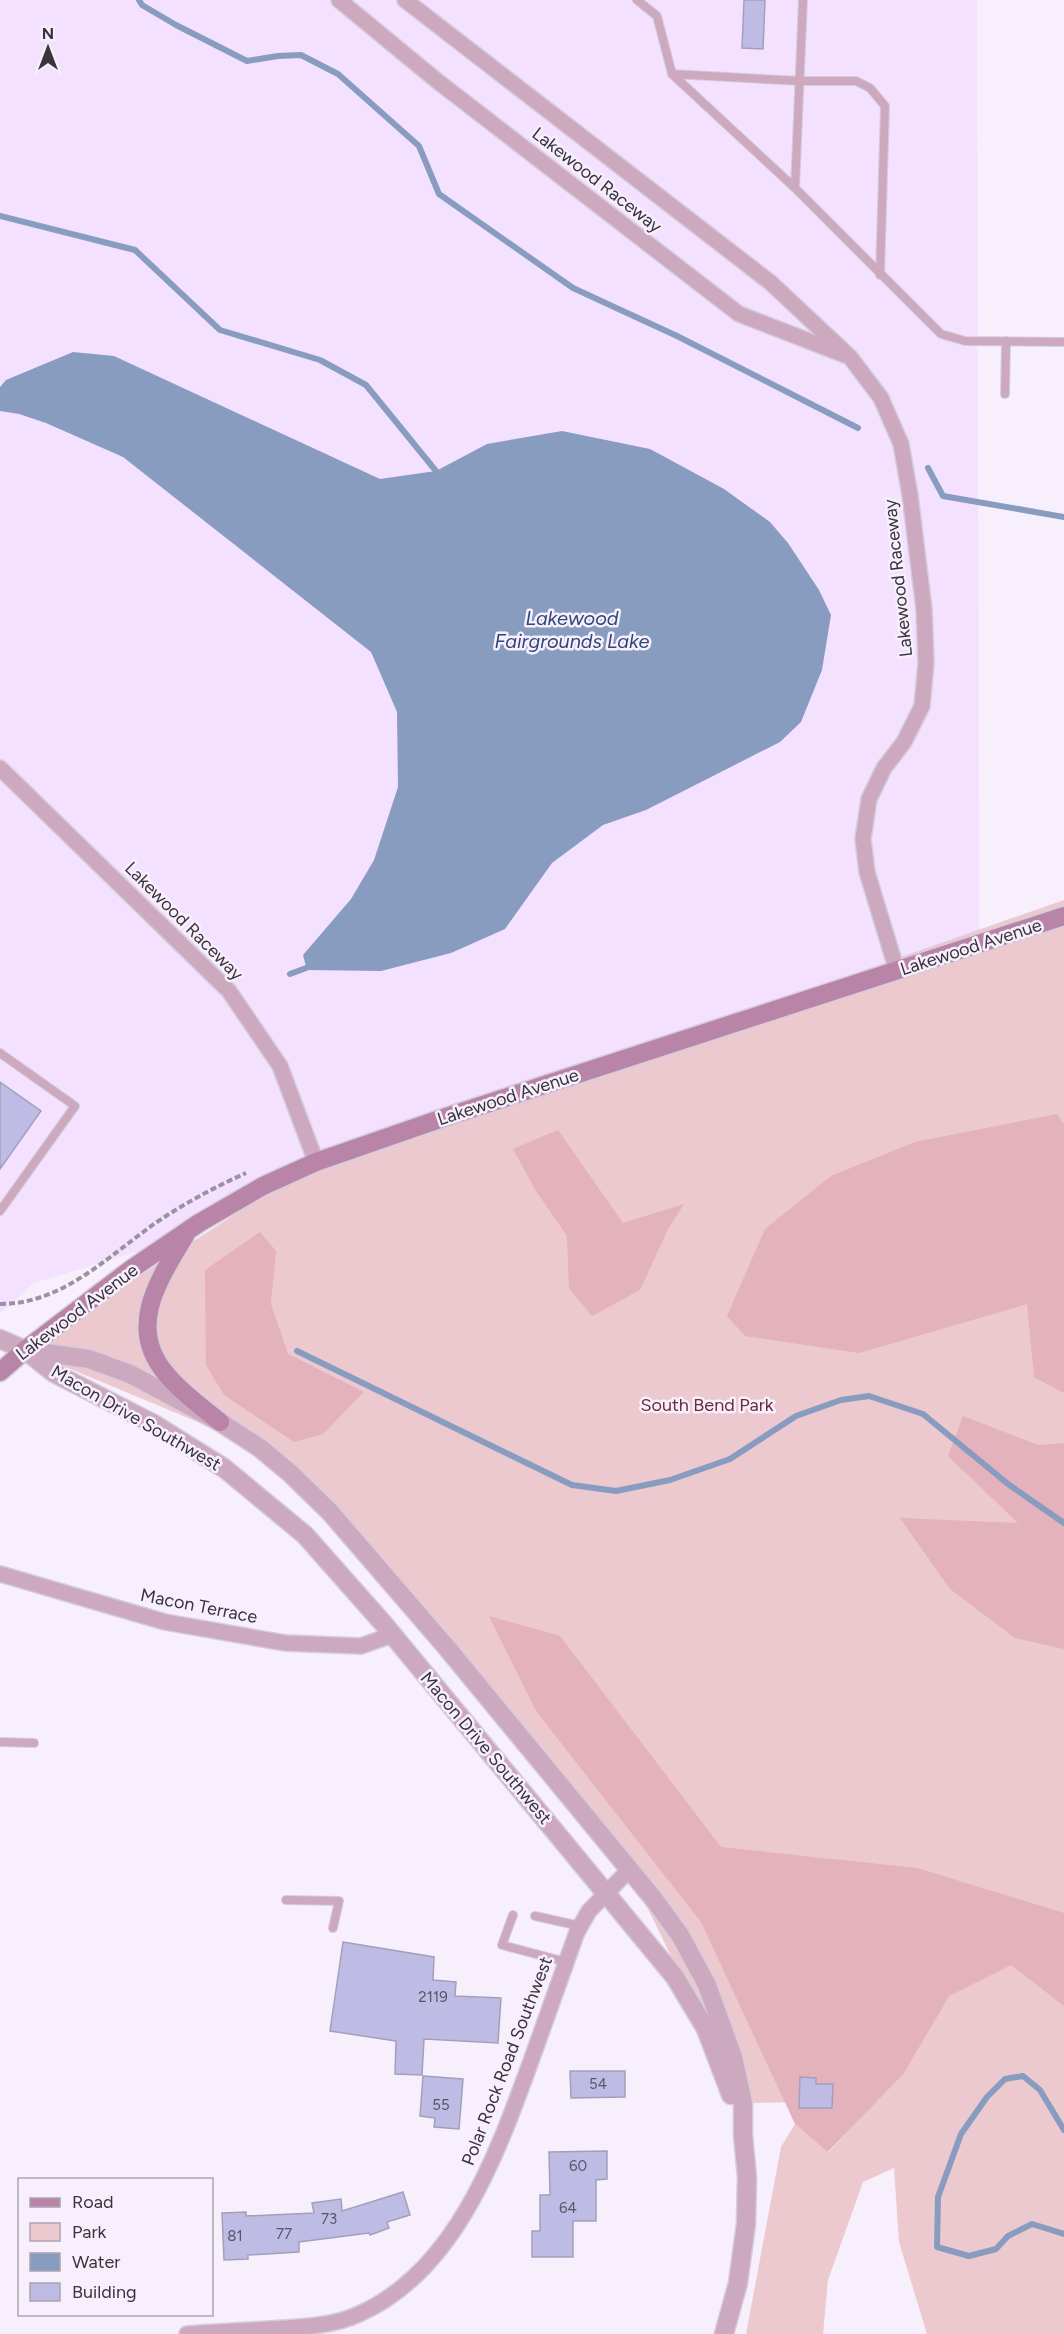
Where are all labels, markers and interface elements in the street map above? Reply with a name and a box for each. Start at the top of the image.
north arrow [18,18,78,78]
text: N [42,24,54,43]
street label: Lakewood Raceway [528,122,667,238]
street label: Lakewood Raceway [879,497,917,658]
water label: Lakewood Fairgrounds Lake [494,606,650,653]
street label: Lakewood Raceway [120,857,248,985]
street label: Lakewood Avenue [898,914,1045,980]
street label: Lakewood Avenue [435,1064,582,1130]
street label: Lakewood Avenue [12,1259,143,1365]
street label: Macon Drive Southwest [47,1360,225,1476]
park label: South Bend Park [641,1394,774,1416]
street label: Macon Terrace [139,1584,259,1628]
street label: Macon Drive Southwest [416,1667,556,1829]
street label: Polar Rock Road Southwest [457,1953,557,2169]
house number: 2119 [418,1988,448,2006]
house number: 54 [589,2075,607,2093]
house number: 55 [432,2096,450,2114]
house number: 60 [569,2157,587,2175]
legend [18,2178,213,2316]
text: Road [72,2191,113,2213]
house number: 64 [559,2199,577,2217]
house number: 73 [321,2210,337,2228]
text: Park [72,2221,107,2243]
house number: 77 [276,2225,292,2243]
house number: 81 [227,2227,243,2245]
text: Water [72,2251,120,2273]
text: Building [72,2281,137,2303]

